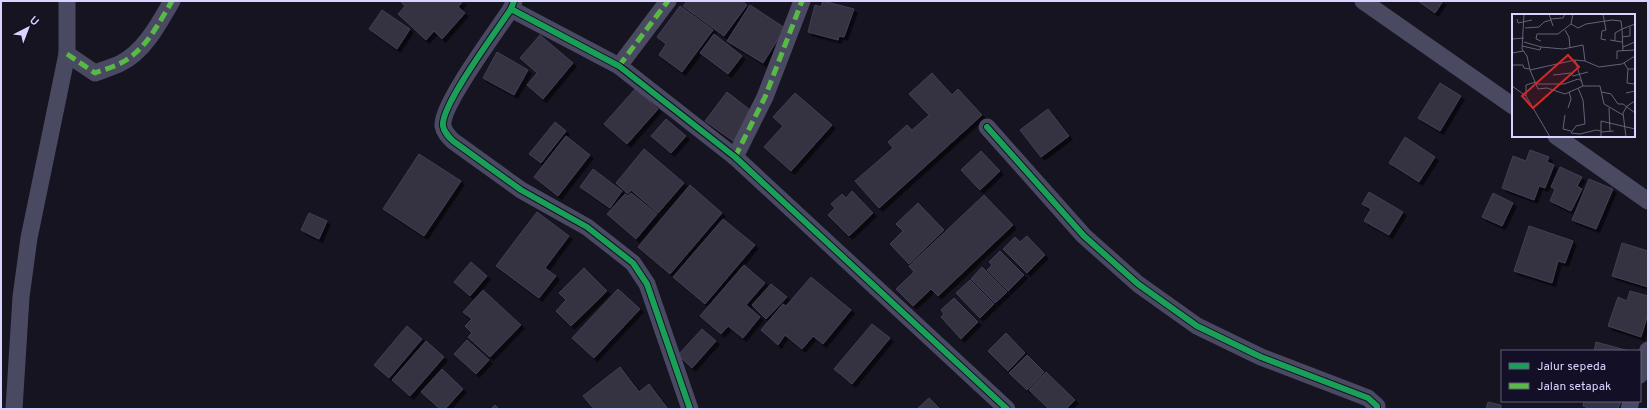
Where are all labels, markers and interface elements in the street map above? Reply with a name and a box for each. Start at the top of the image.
north arrow [8,8,48,48]
text: U [26,13,42,29]
inset map [1512,14,1635,137]
legend [1501,350,1641,402]
text: Jalur sepeda [1537,359,1606,375]
text: Jalan setapak [1537,379,1611,395]

